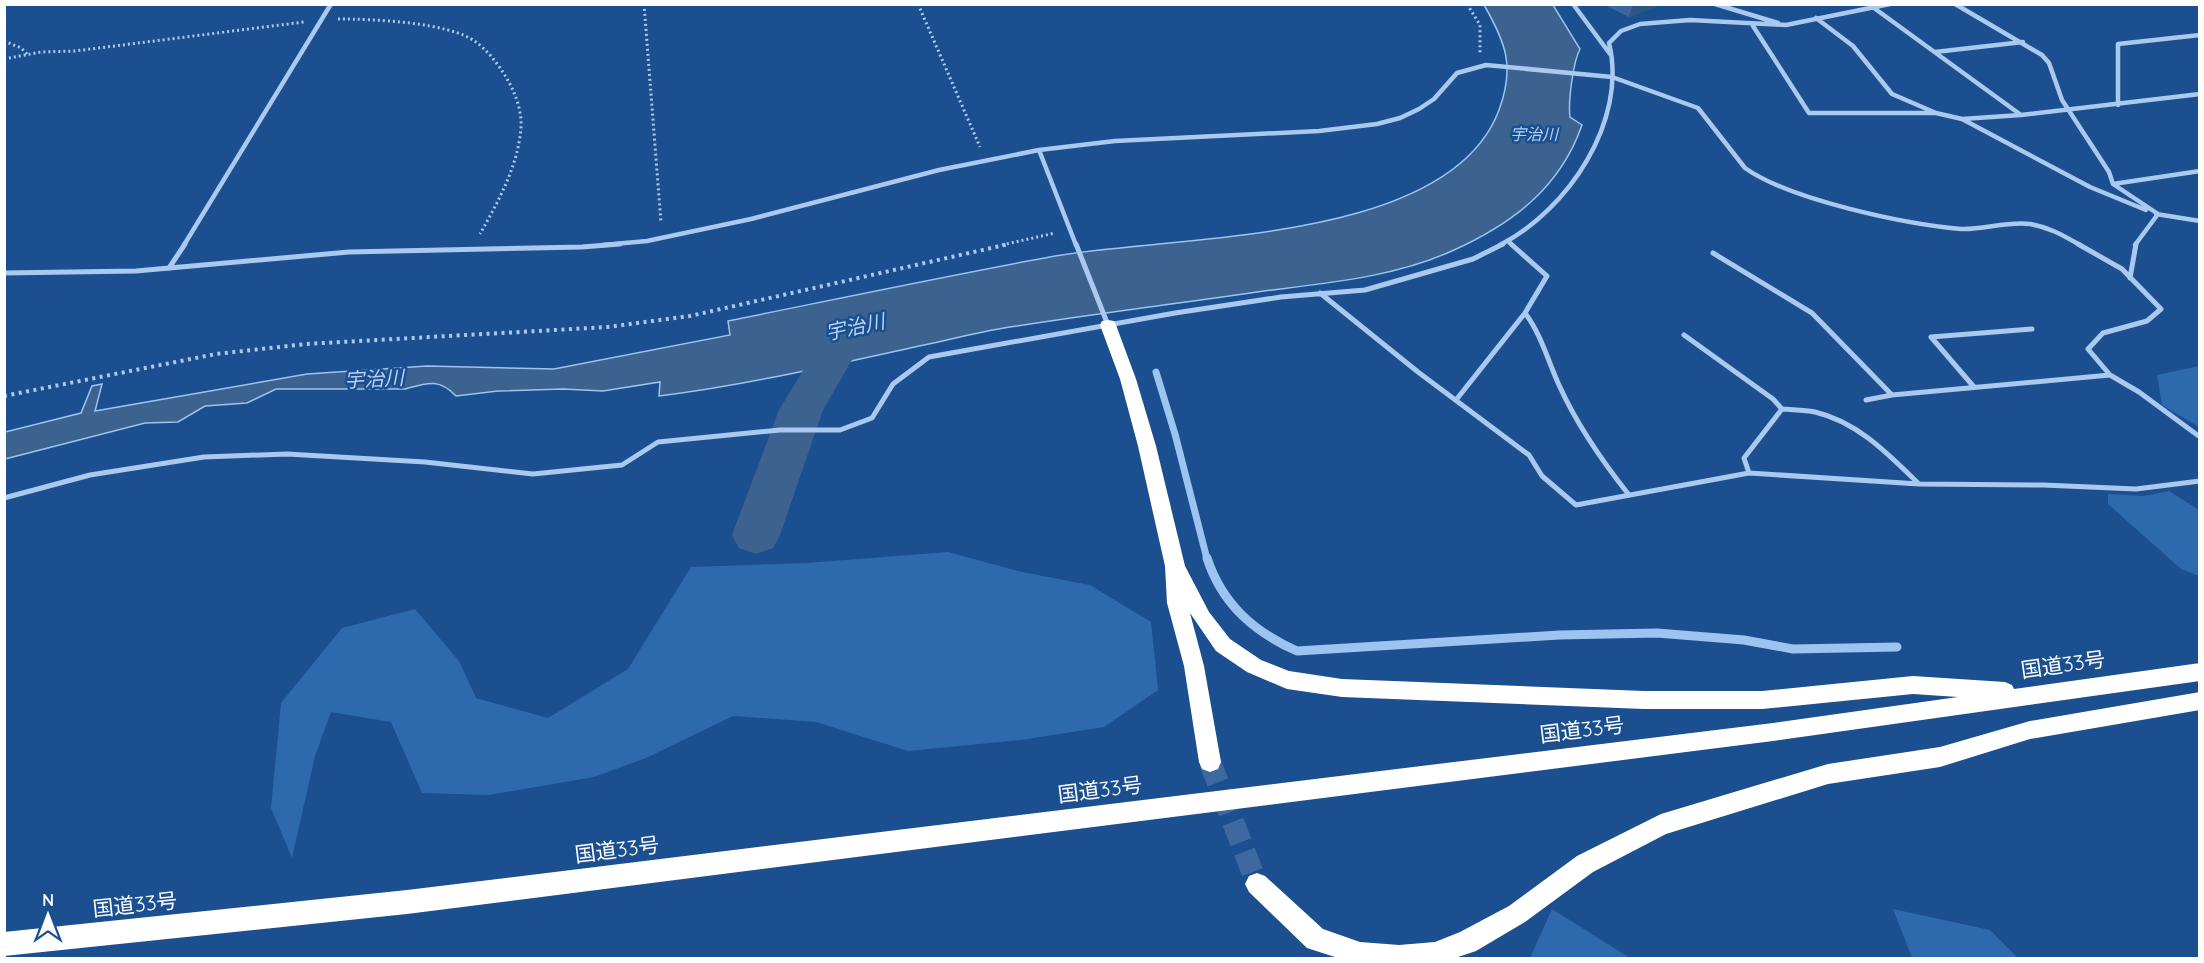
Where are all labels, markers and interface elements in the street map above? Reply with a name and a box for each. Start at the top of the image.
water label: 宇治川 [1510,124,1560,144]
water label: 宇治川 [823,308,889,345]
water label: 宇治川 [343,364,407,393]
street label: 国道33号 [2019,645,2107,683]
street label: 国道33号 [1538,711,1626,747]
street label: 国道33号 [1056,771,1144,807]
street label: 国道33号 [573,831,661,867]
north arrow [18,885,78,945]
street label: 国道33号 [91,887,179,921]
text: N [42,890,54,910]

